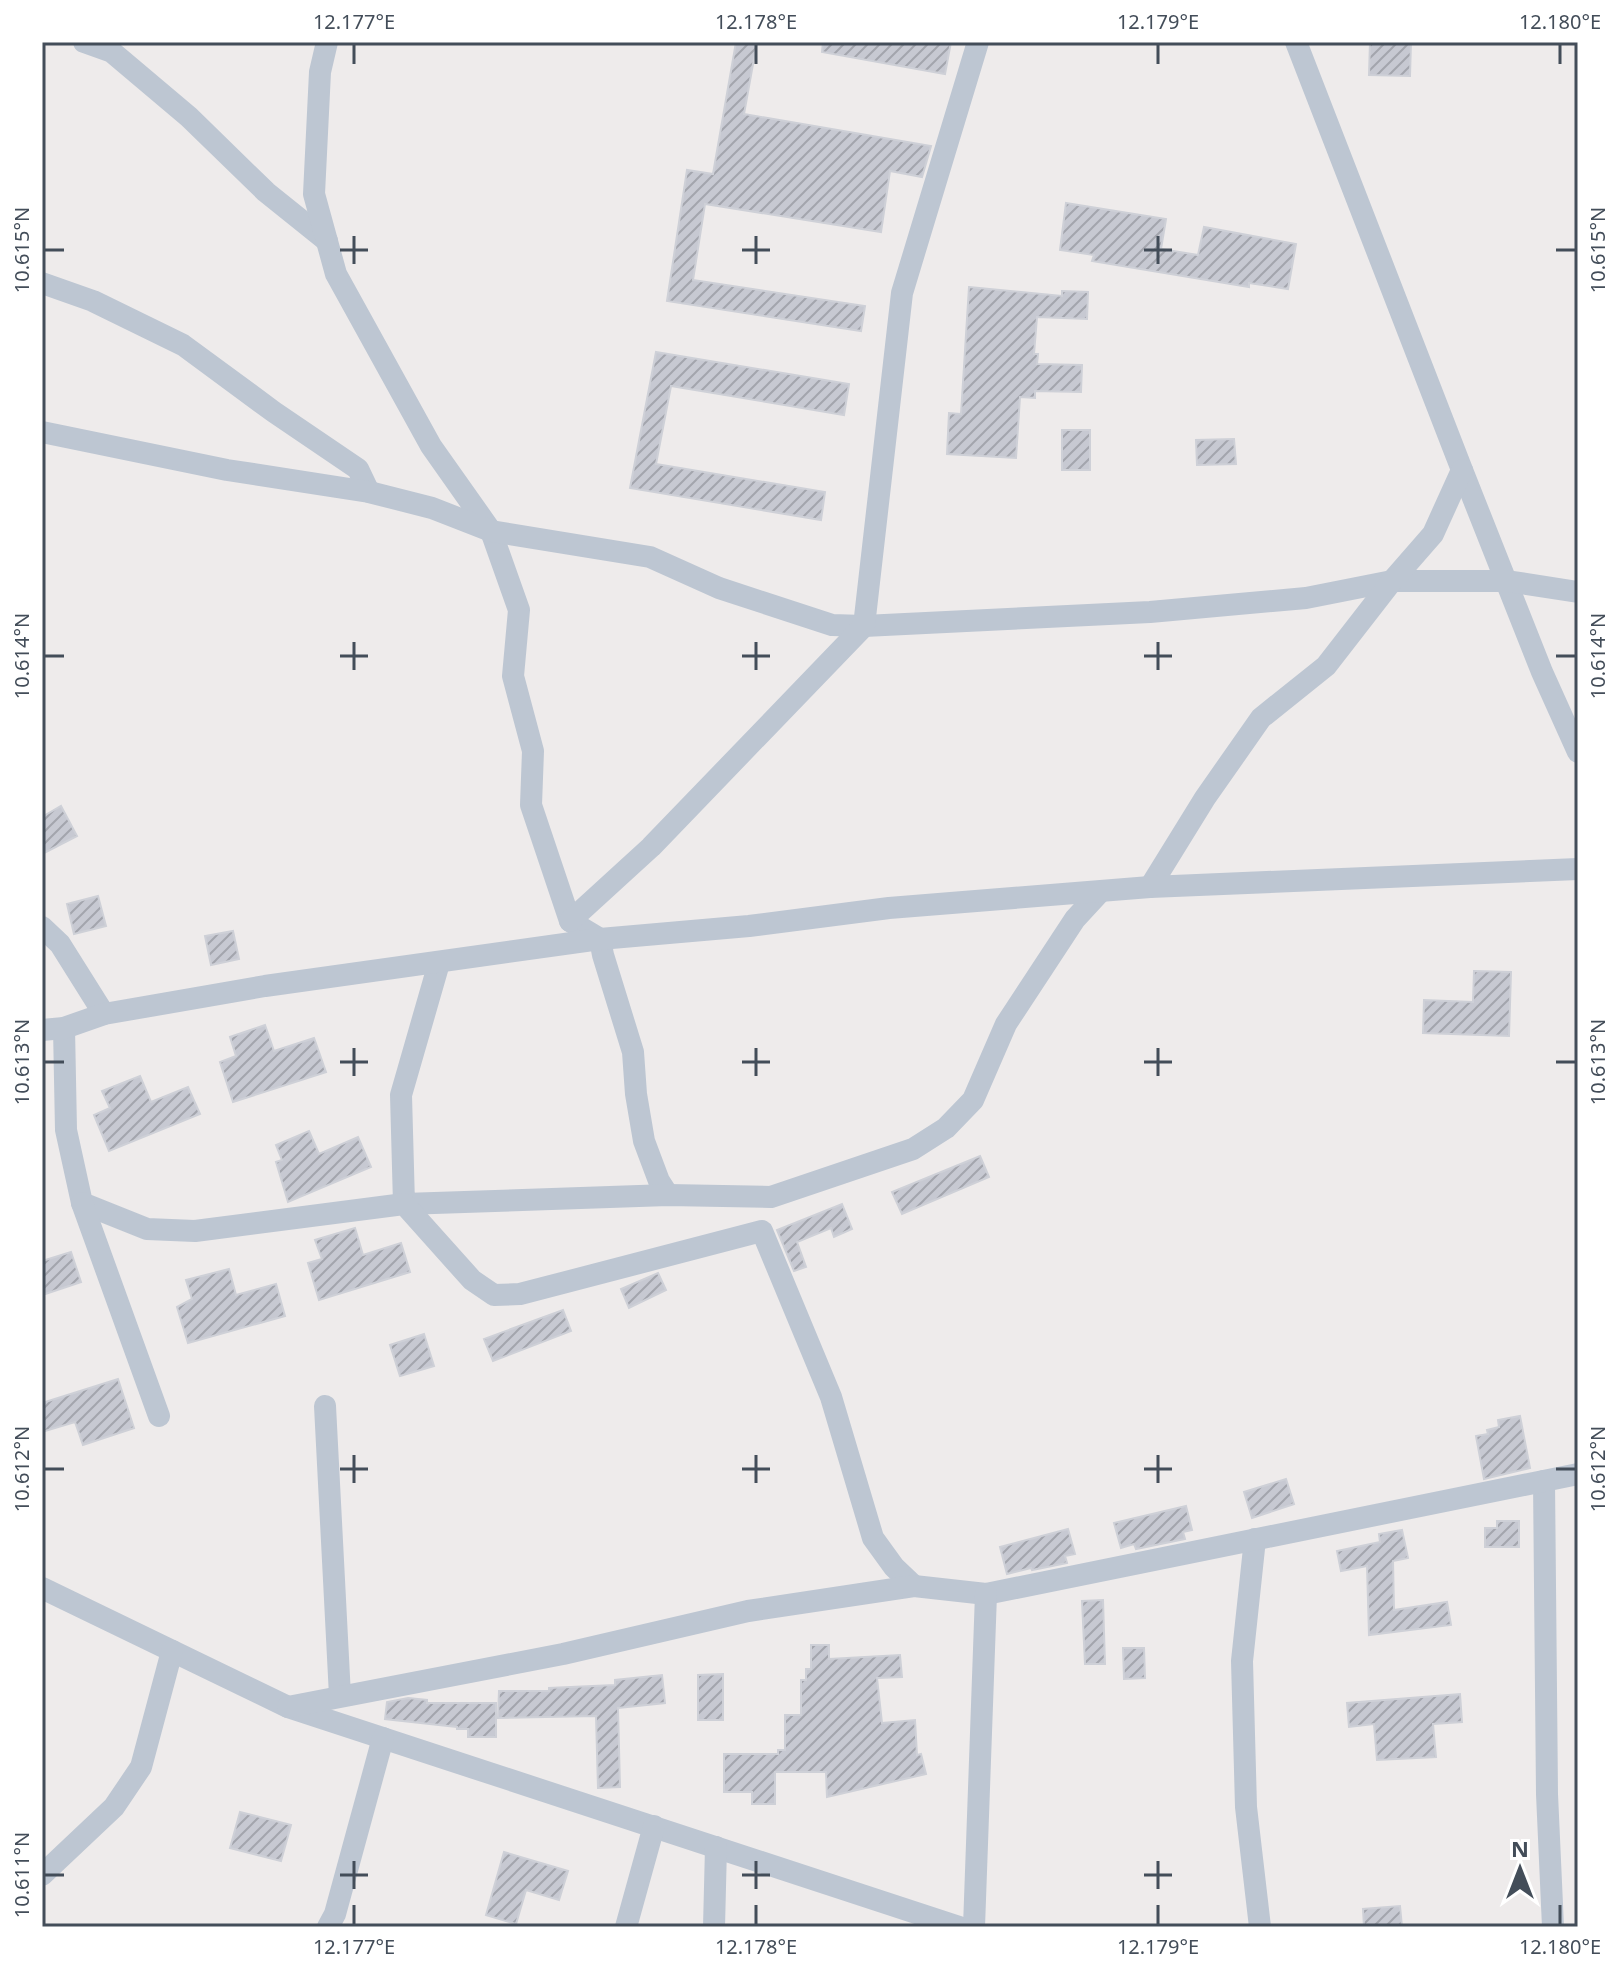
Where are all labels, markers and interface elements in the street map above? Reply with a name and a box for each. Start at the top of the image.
text: 12.177°E [313,8,395,35]
text: 12.178°E [715,8,797,35]
text: 12.179°E [1117,8,1199,35]
text: 12.180°E [1519,8,1601,35]
text: 10.615°N [8,207,35,293]
text: 10.615°N [1584,207,1611,293]
text: 10.614°N [8,613,35,699]
text: 10.614°N [1584,613,1611,699]
text: 10.613°N [8,1019,35,1105]
text: 10.613°N [1584,1019,1611,1105]
text: 10.612°N [8,1426,35,1512]
text: 10.612°N [1584,1426,1611,1512]
north arrow [1480,1829,1560,1909]
text: 10.611°N [8,1832,35,1918]
text: N [1511,1833,1529,1863]
text: 12.177°E [313,1933,395,1960]
text: 12.178°E [715,1933,797,1960]
text: 12.179°E [1117,1933,1199,1960]
text: 12.180°E [1519,1933,1601,1960]

